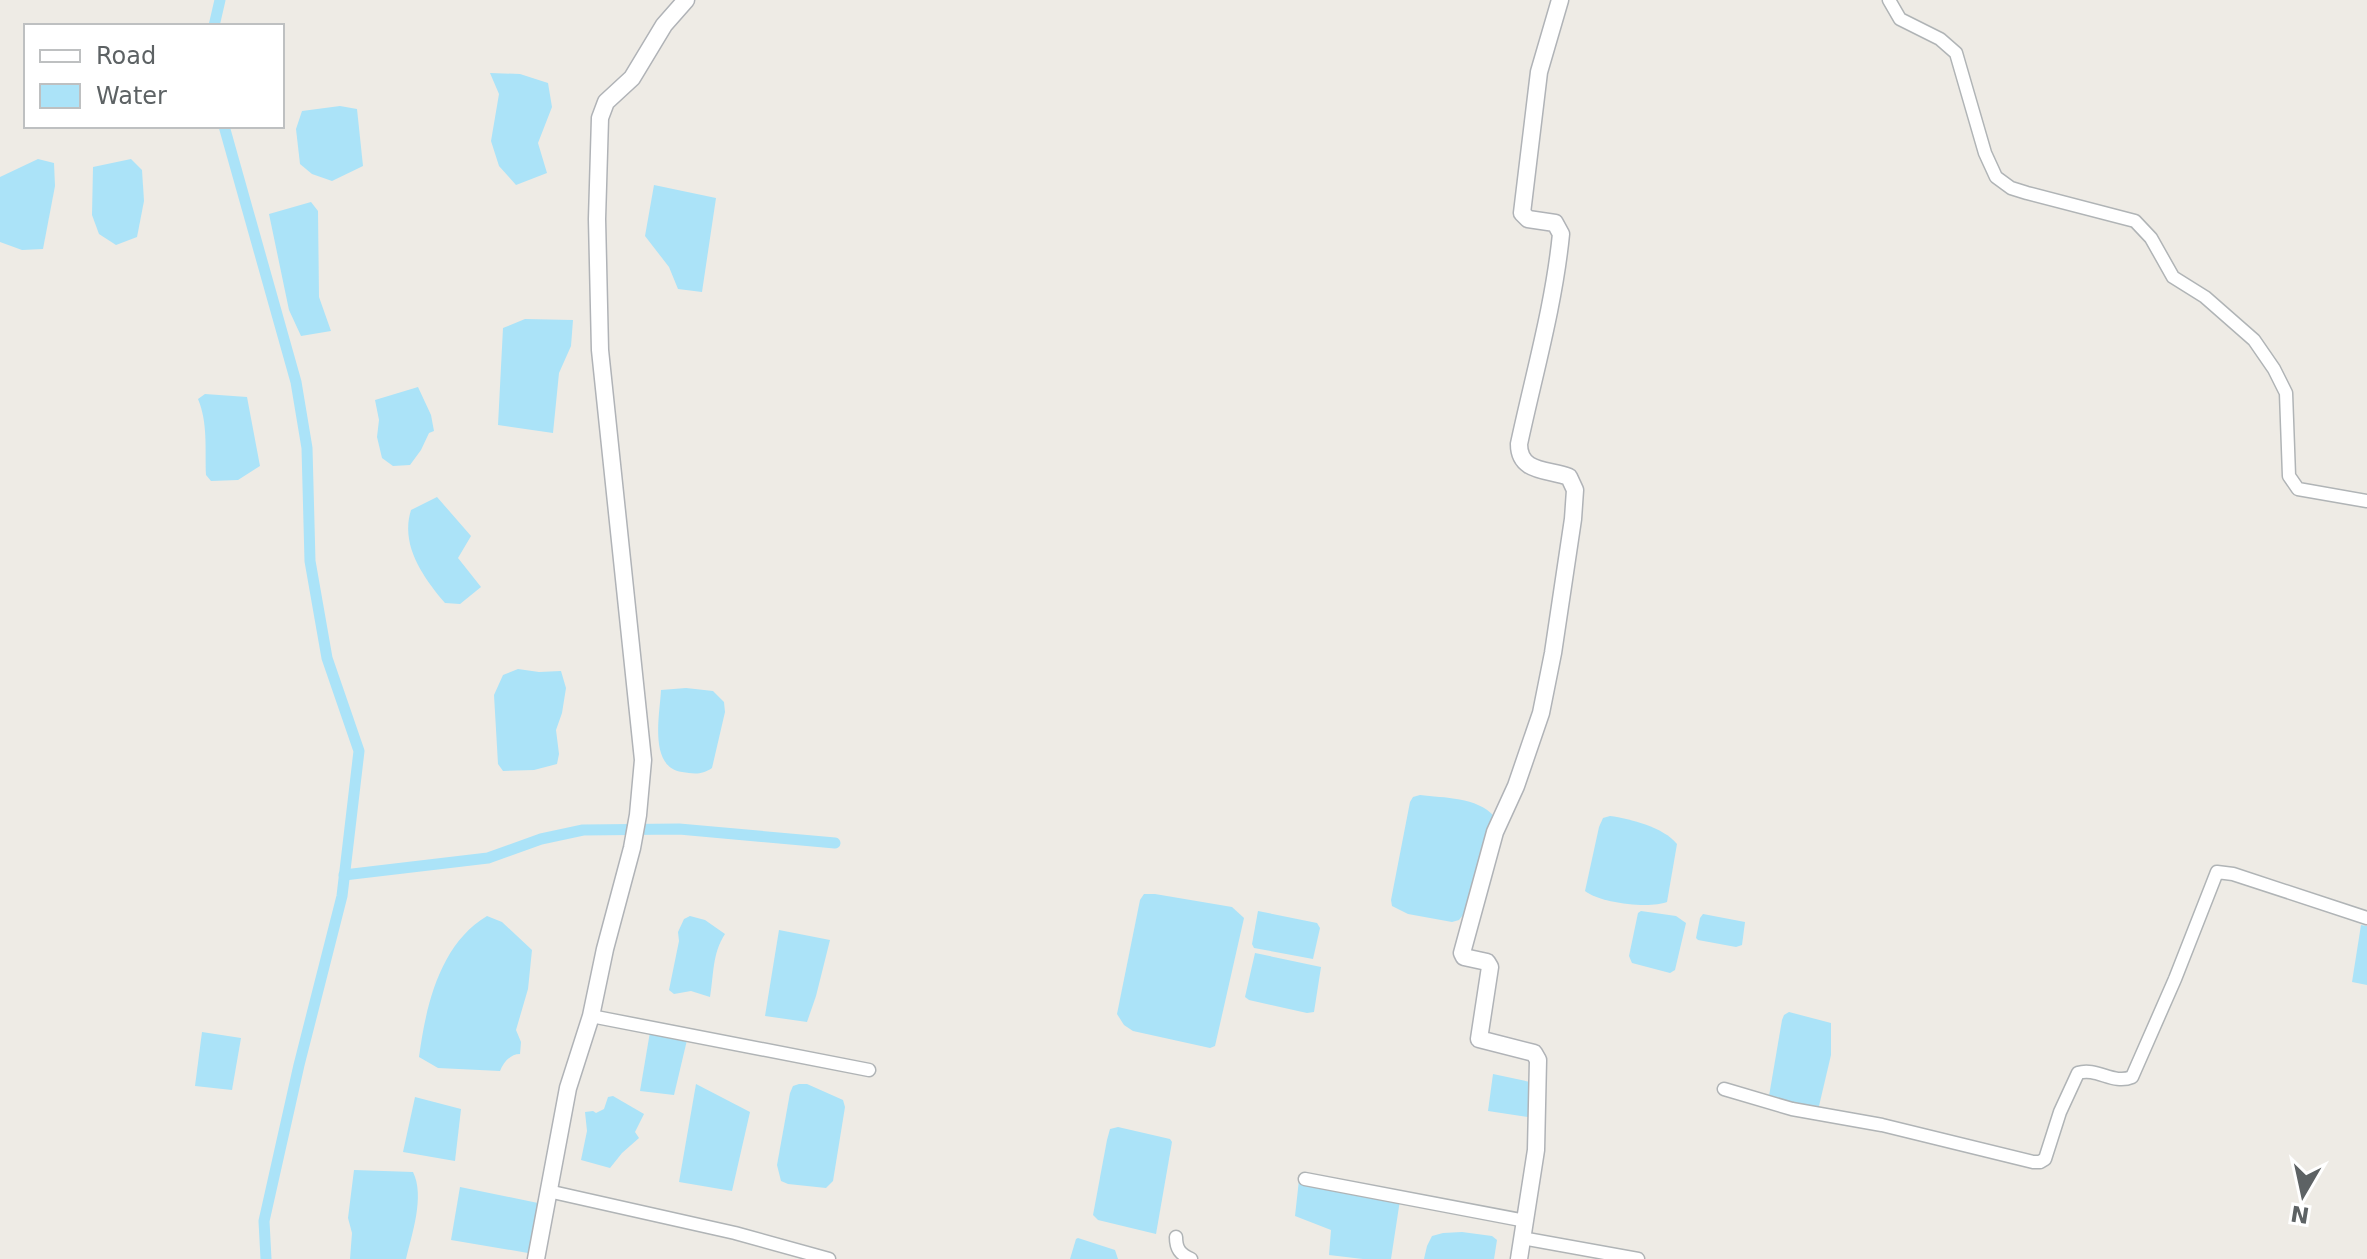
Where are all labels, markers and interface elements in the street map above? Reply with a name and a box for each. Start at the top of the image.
legend [24,24,284,128]
text: Road [96,42,156,70]
text: Water [96,82,167,110]
north arrow [2263,1155,2343,1235]
text: N [2289,1200,2311,1228]

